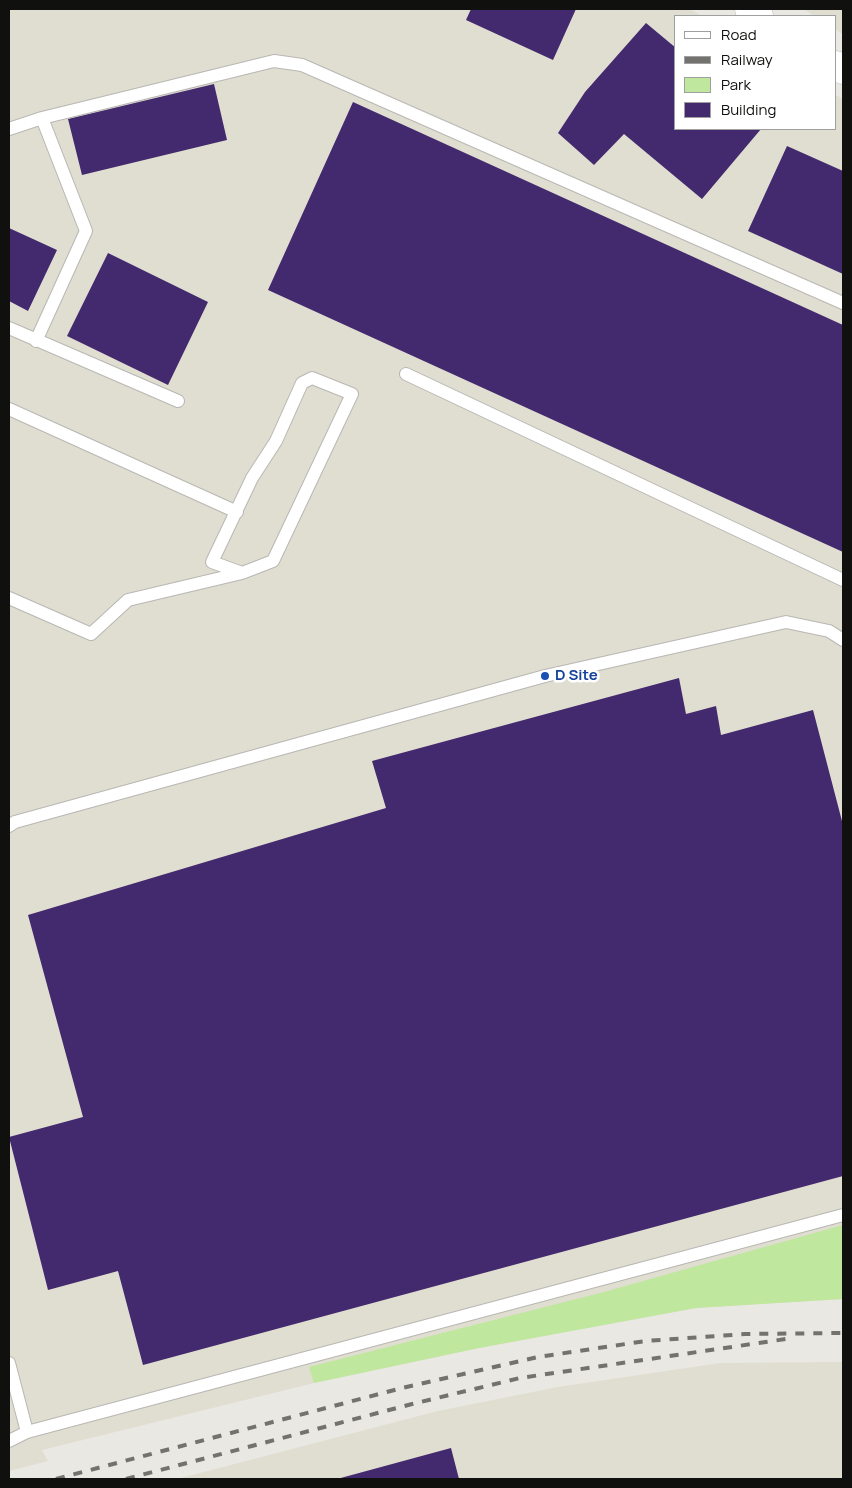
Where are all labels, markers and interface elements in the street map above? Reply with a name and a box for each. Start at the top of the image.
legend [674,15,837,130]
text: Road [721,24,757,45]
text: Railway [721,49,773,70]
text: Park [721,74,751,95]
text: Building [721,99,776,120]
place label: D Site [555,667,598,685]
marker: D Site [539,670,551,682]

